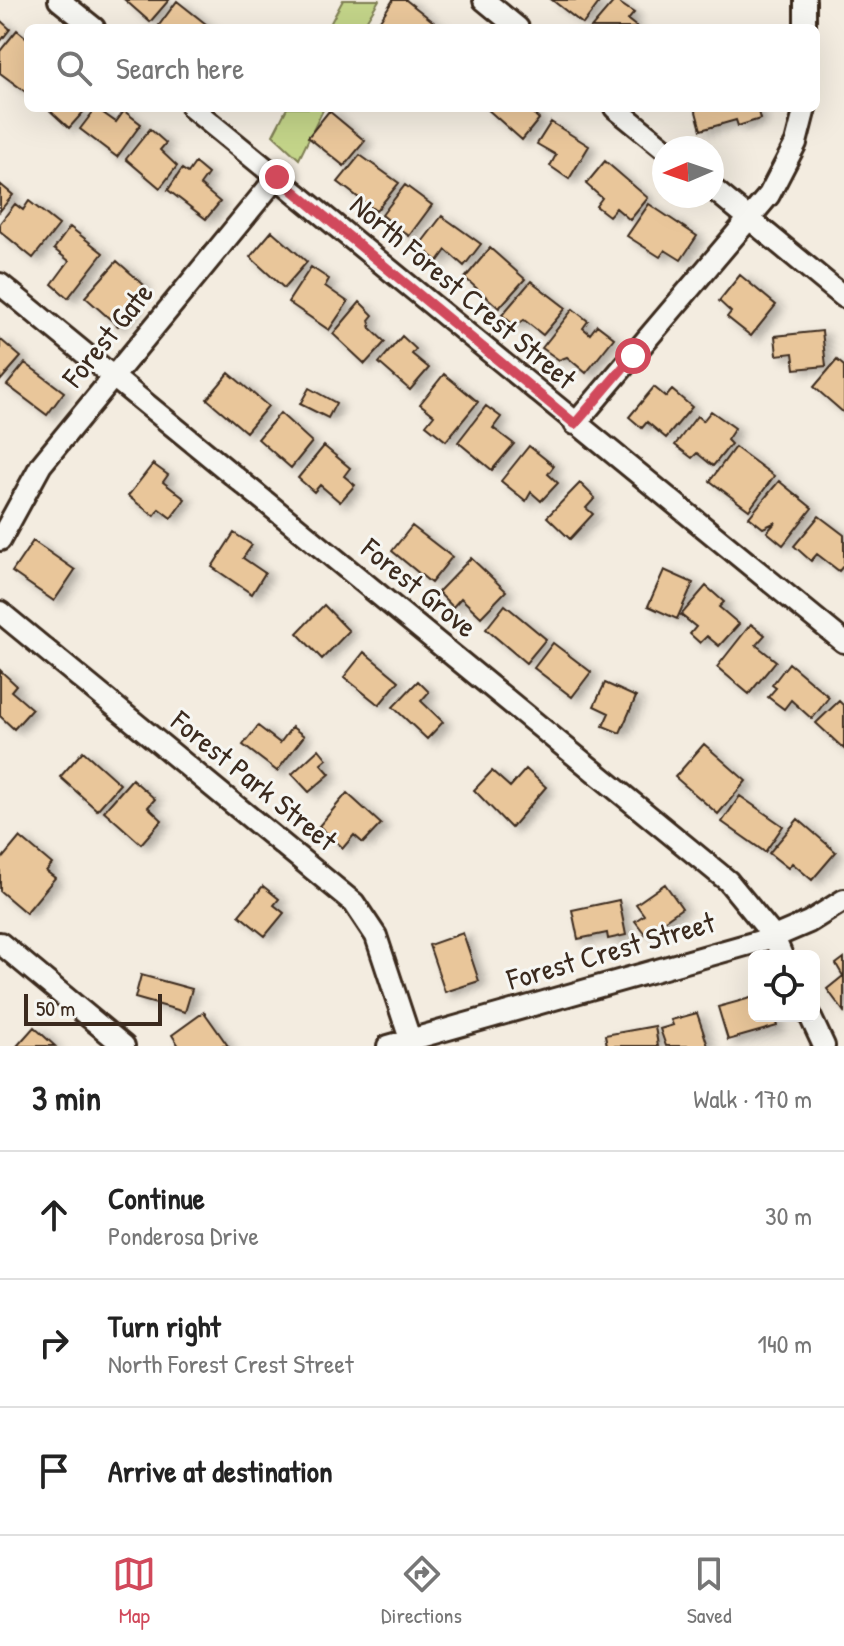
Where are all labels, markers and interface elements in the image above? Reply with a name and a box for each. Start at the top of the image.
search box [24,24,820,112]
icon: search [52,46,96,90]
text: Search here [116,48,244,88]
north arrow [652,136,724,208]
route end [259,159,295,195]
street label: North Forest Crest Street [342,185,586,398]
street label: Forest Gate [52,274,162,396]
route start [615,338,651,374]
street label: Forest Grove [353,528,486,646]
street label: Forest Park Street [163,700,346,860]
street label: Forest Crest Street [501,901,720,999]
map controls [748,950,820,1022]
button: locate [748,950,820,1022]
scale bar [24,990,162,1026]
text: 50 m [36,993,75,1023]
text: 3 min [32,1075,101,1121]
text: Walk · 170 m [693,1081,812,1116]
text: Continue [108,1178,205,1218]
icon: ahead [32,1193,76,1237]
text: 30 m [765,1198,812,1233]
text: Ponderosa Drive [108,1218,259,1253]
text: Turn right [108,1306,221,1346]
icon: right [32,1321,76,1365]
text: 140 m [758,1326,812,1361]
text: North Forest Crest Street [108,1346,354,1381]
icon: arrive [32,1449,76,1493]
text: Arrive at destination [108,1451,333,1491]
tab: Map [112,1552,156,1630]
tab: Directions [381,1552,462,1630]
tab: Saved [687,1552,732,1630]

